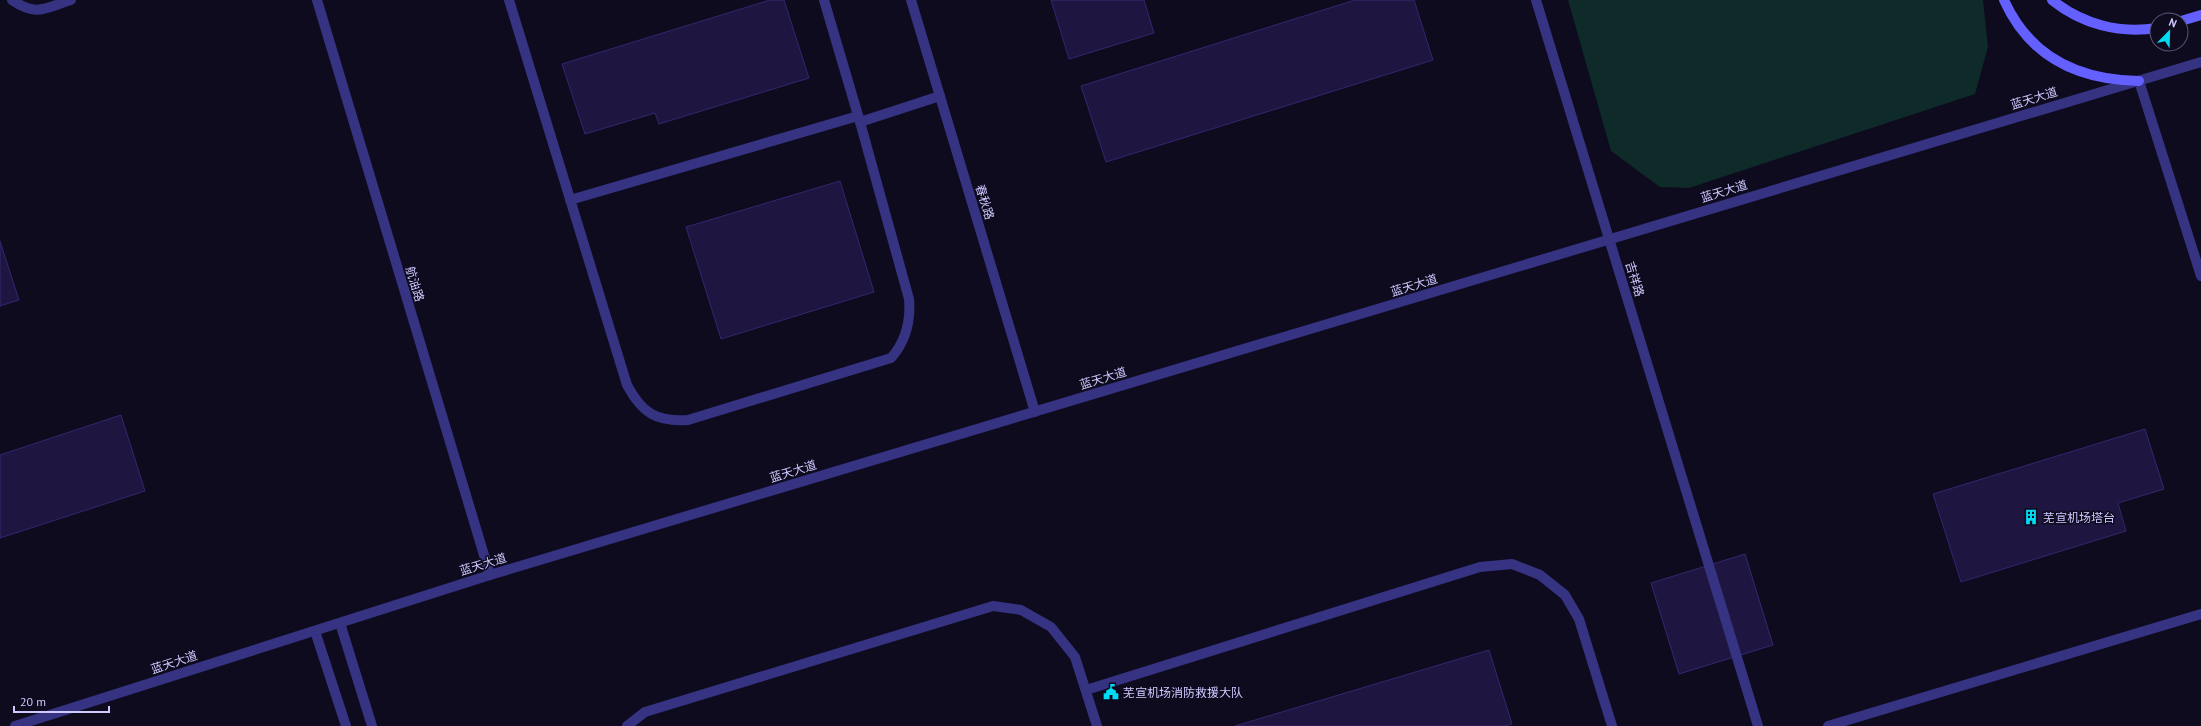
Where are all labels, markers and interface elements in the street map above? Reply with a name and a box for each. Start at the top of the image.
north arrow [2149,12,2189,52]
text: N [2167,15,2179,31]
street label: 蓝天大道 [2009,84,2059,112]
street label: 蓝天大道 [1699,177,1749,205]
street label: 春秋路 [973,183,997,221]
street label: 吉祥路 [1623,260,1647,298]
street label: 航油路 [403,265,427,303]
street label: 蓝天大道 [1389,271,1439,299]
street label: 蓝天大道 [1078,364,1128,392]
street label: 蓝天大道 [768,457,818,485]
building icon: 芜宣机场塔台 [2022,508,2040,526]
place label: 芜宣机场塔台 [2043,510,2115,525]
street label: 蓝天大道 [458,550,508,578]
street label: 蓝天大道 [149,647,199,677]
public building icon: 芜宣机场消防救援大队 [1102,683,1120,701]
place label: 芜宣机场消防救援大队 [1123,685,1243,700]
scale bar [14,688,109,714]
text: 20 m [20,694,46,709]

